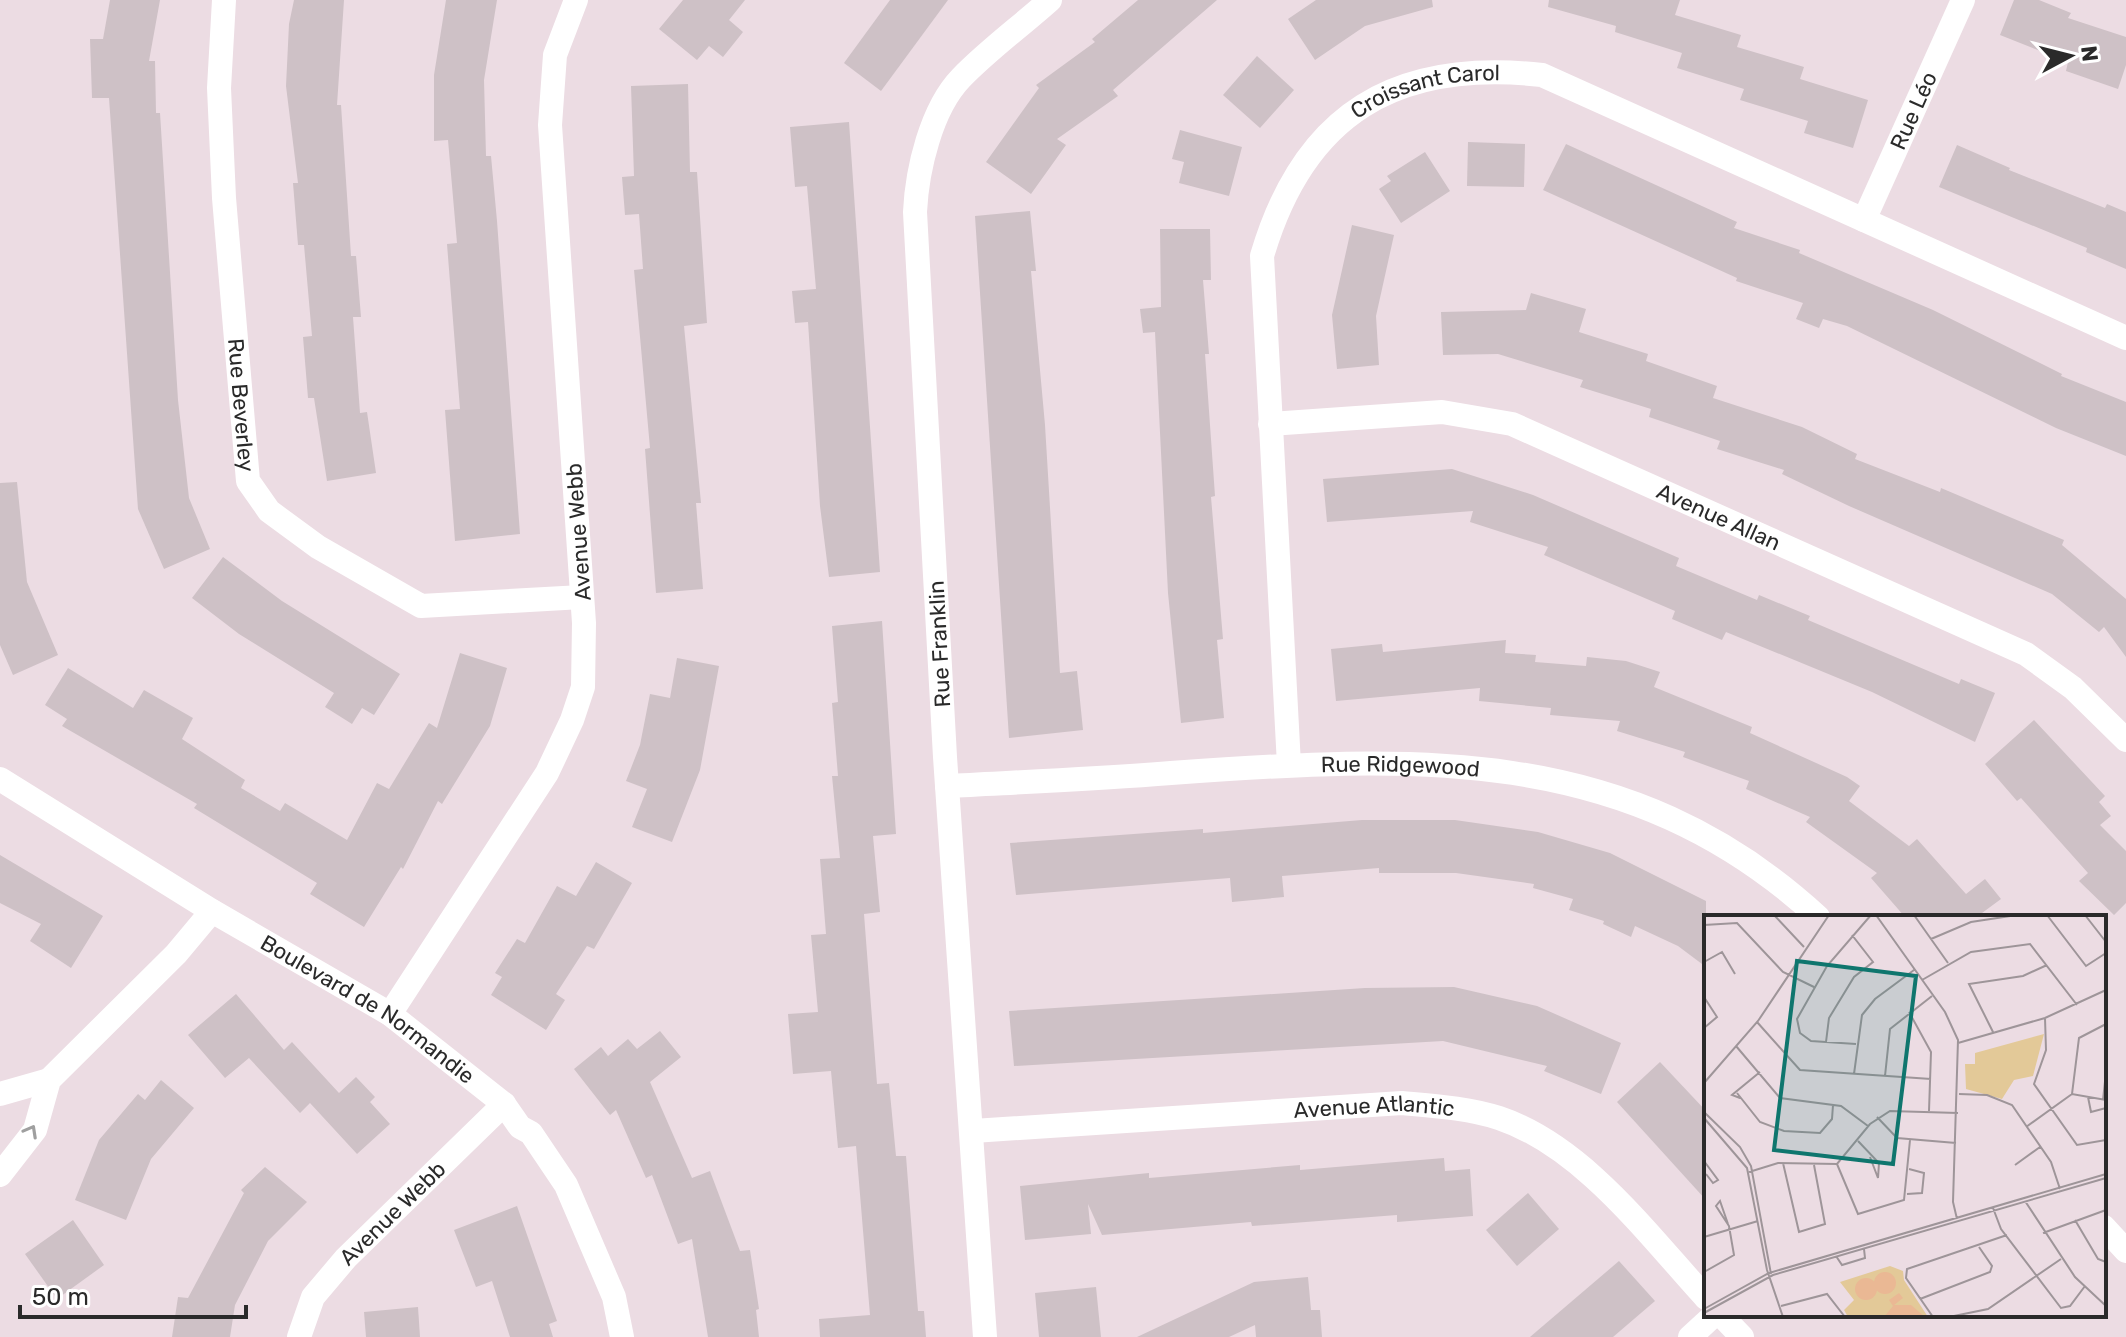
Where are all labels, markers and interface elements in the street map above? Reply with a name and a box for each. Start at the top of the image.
north arrow [2030,16,2110,96]
text: N [2075,44,2104,63]
street label: Croissant Carol [1345,59,1500,124]
street label: Rue Léo [1884,68,1943,154]
street label: Rue Beverley [222,337,260,473]
street label: Avenue Webb [560,462,597,602]
street label: Avenue Allan [1652,478,1785,556]
street label: Rue Franklin [923,580,956,708]
street label: Rue Ridgewood [1321,750,1481,783]
inset map [1704,915,2106,1317]
street label: Boulevard de Normandie [256,929,480,1090]
street label: Avenue Atlantic [1293,1090,1456,1124]
one-way arrow [22,1125,37,1139]
street label: Avenue Webb [334,1156,451,1271]
scale bar [20,1269,246,1319]
text: 50 m [32,1283,89,1311]

